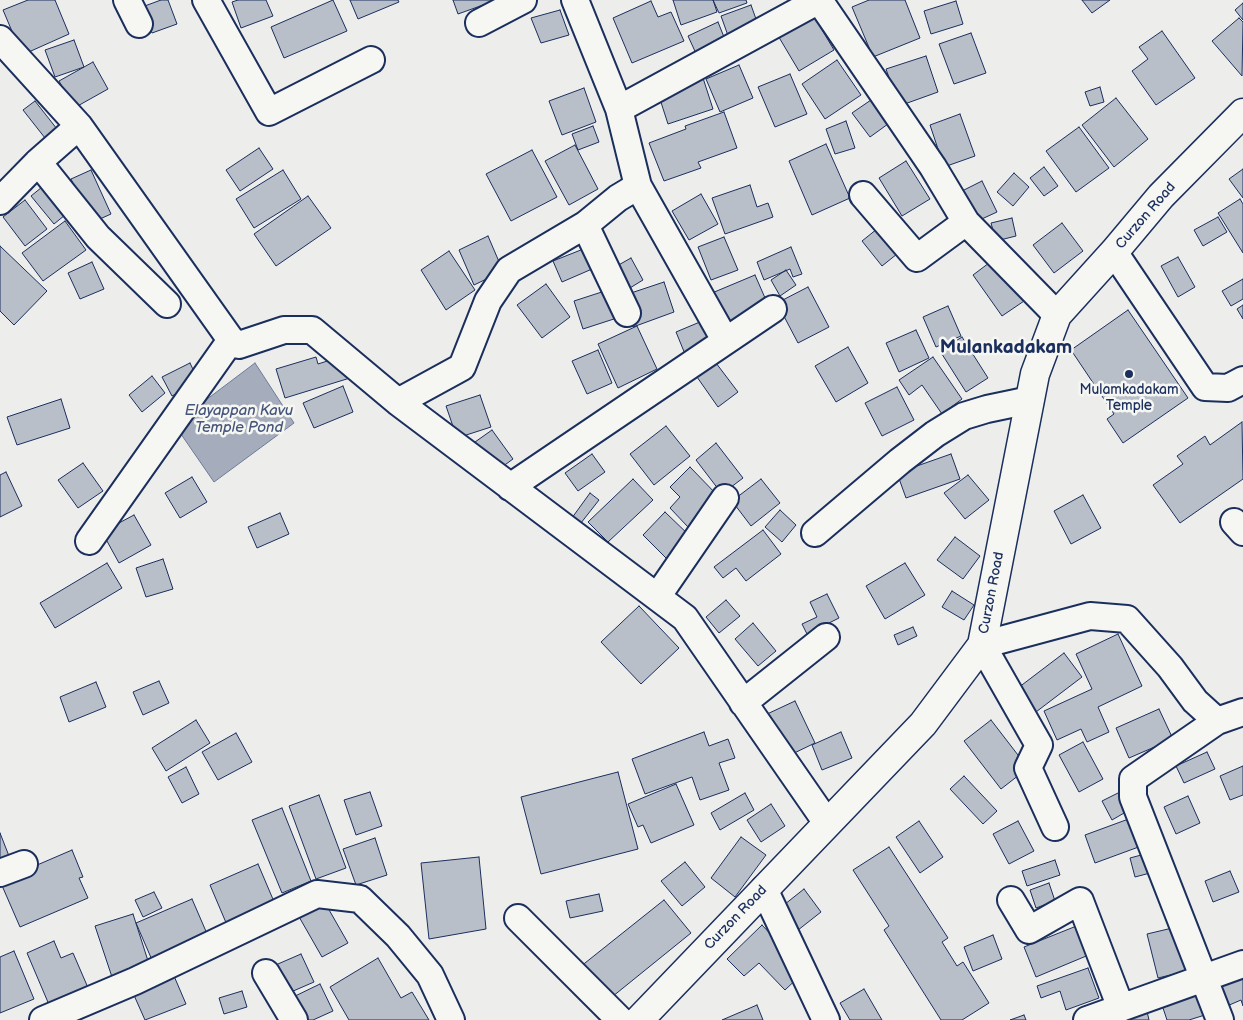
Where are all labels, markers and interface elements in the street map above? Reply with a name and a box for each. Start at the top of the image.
street label: Curzon Road [1112,179,1180,253]
district label: Mulankadakam [940,337,1072,359]
marker: Mulamkadakam Temple [1123,368,1135,380]
place label: Mulamkadakam Temple [1079,382,1179,414]
water label: Elayappan Kavu Temple Pond [185,402,293,437]
street label: Curzon Road [976,551,1008,635]
street label: Curzon Road [701,882,771,954]

